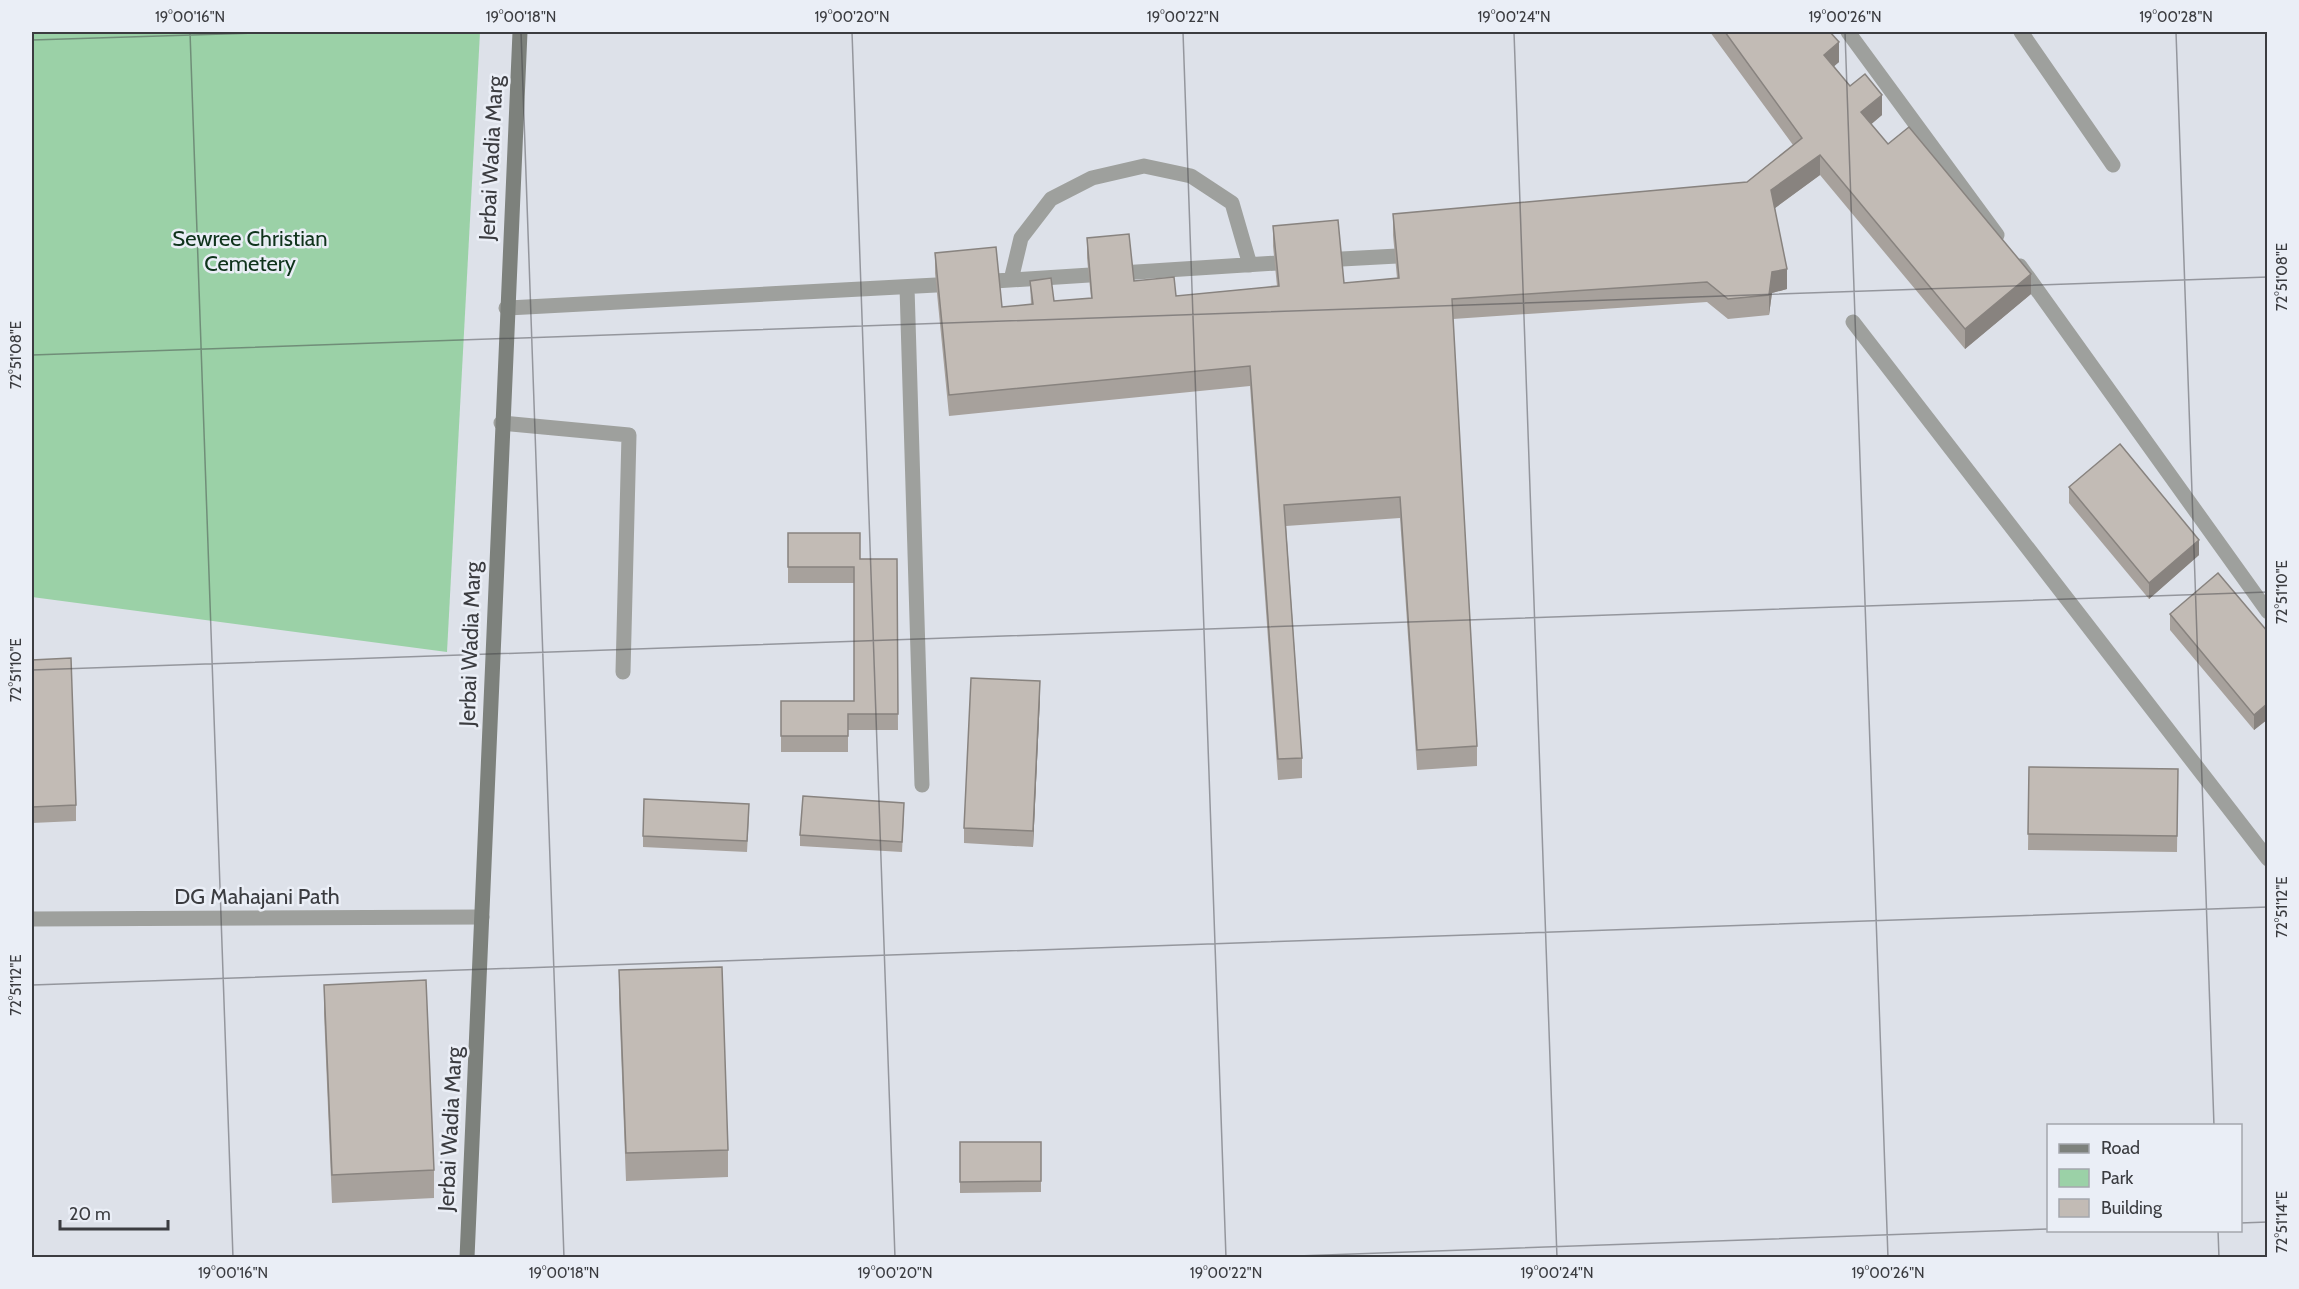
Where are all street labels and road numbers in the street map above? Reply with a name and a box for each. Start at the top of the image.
street label: Jerbai Wadia Marg [473,74,509,242]
street label: Jerbai Wadia Marg [454,560,486,728]
street label: DG Mahajani Path [174,883,340,910]
street label: Jerbai Wadia Marg [432,1045,468,1213]

